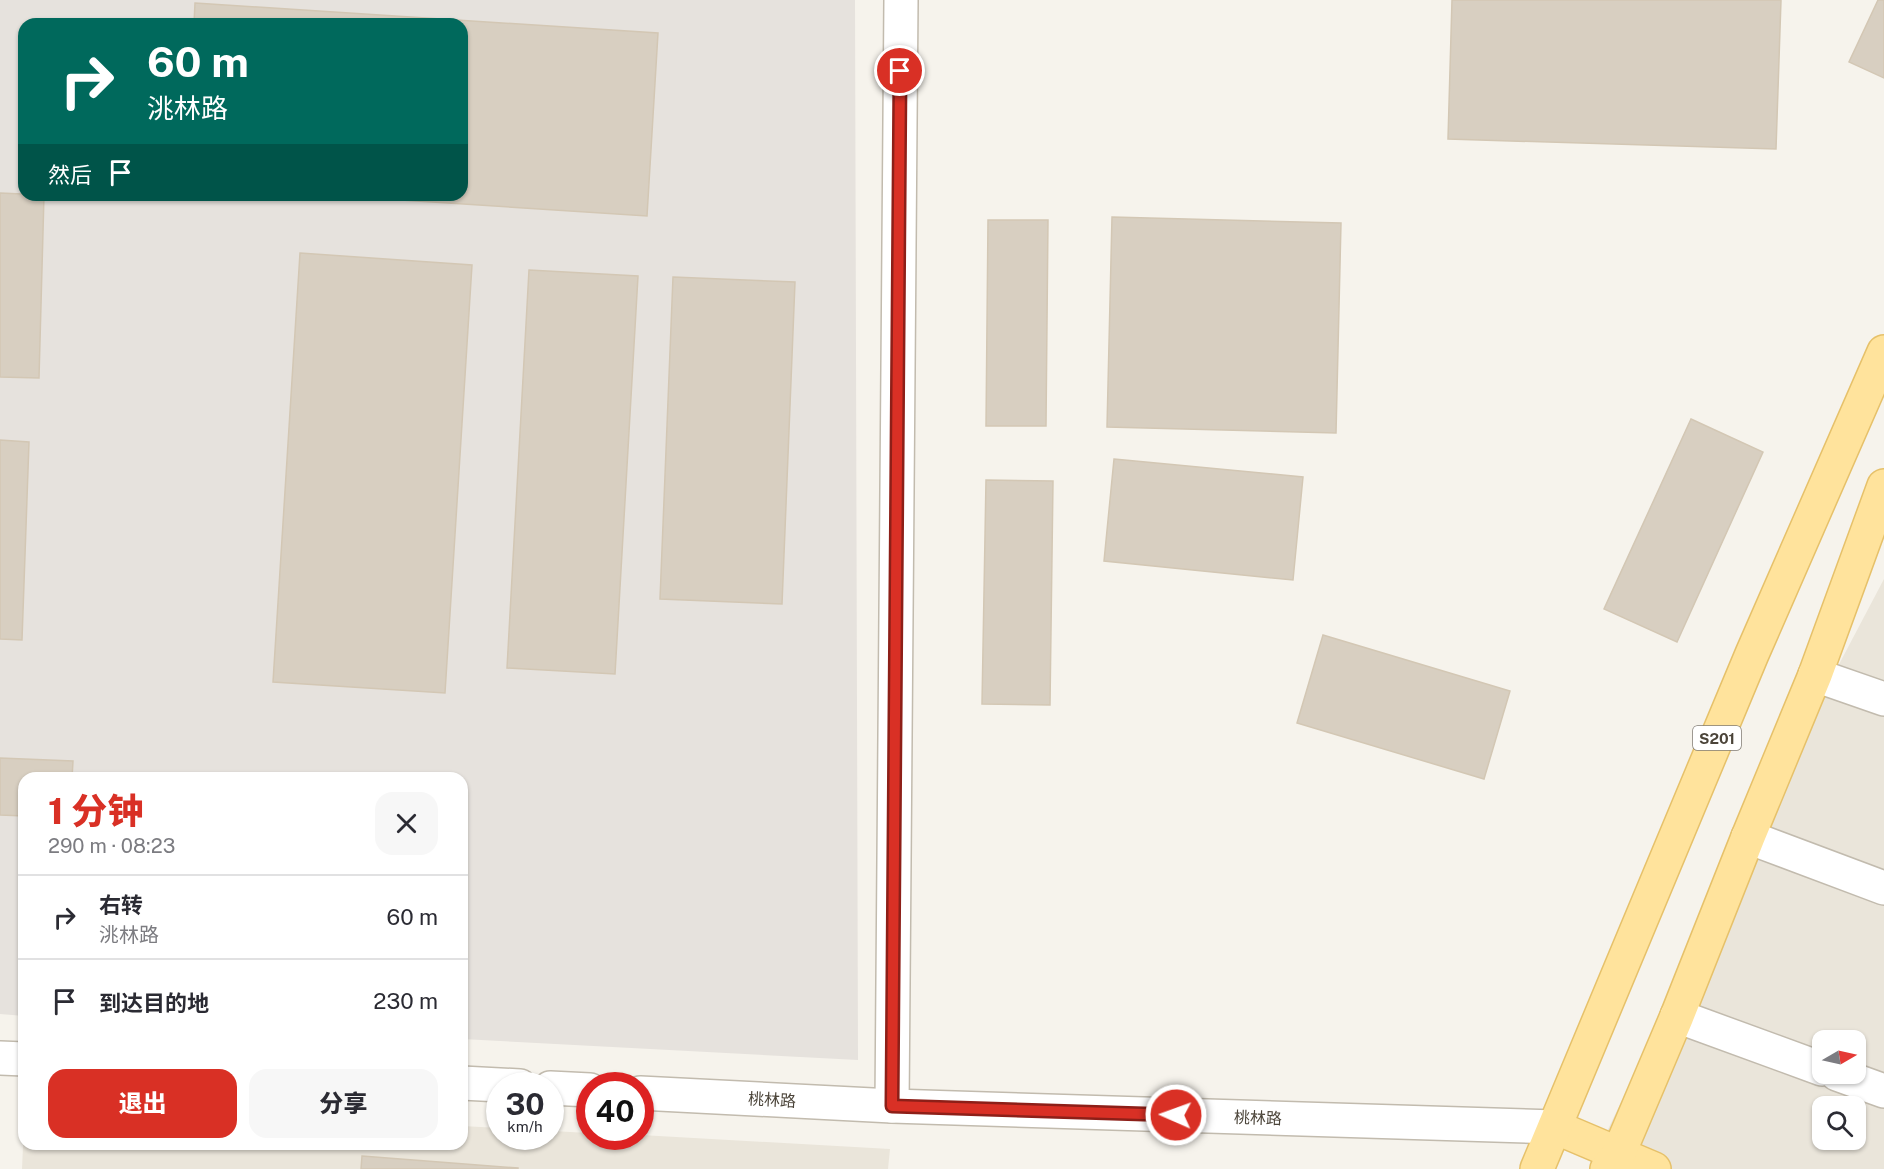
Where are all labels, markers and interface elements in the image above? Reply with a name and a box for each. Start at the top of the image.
text: 60 m [147,37,249,86]
icon: right [48,42,126,120]
pin [874,45,925,96]
icon: arrive [883,54,916,87]
text: 洮林路 [147,92,228,124]
icon: arrive [104,156,137,189]
text: 然后 [48,162,92,188]
road number: S201 [1693,726,1741,750]
text: 1 分钟 [48,790,144,832]
button: close [375,792,438,855]
text: 290 m · 08:23 [48,834,175,858]
text: 右转 [99,892,143,918]
icon: right [48,901,81,934]
text: 60 m [387,904,438,930]
text: 洮林路 [99,923,159,947]
icon: arrive [48,985,81,1018]
text: 230 m [373,988,438,1014]
text: 到达目的地 [99,990,209,1016]
north arrow [1812,1030,1866,1084]
map controls [1812,1030,1866,1150]
button: 退出 [48,1069,237,1138]
button: 分享 [249,1069,438,1138]
speed limit sign: 40 [576,1072,654,1150]
position arrow [1144,1083,1208,1147]
text: 30 [505,1086,545,1122]
street label: 桃林路 [748,1089,796,1111]
button: search [1812,1096,1866,1150]
street label: 桃林路 [1234,1108,1282,1128]
text: km/h [507,1118,543,1135]

